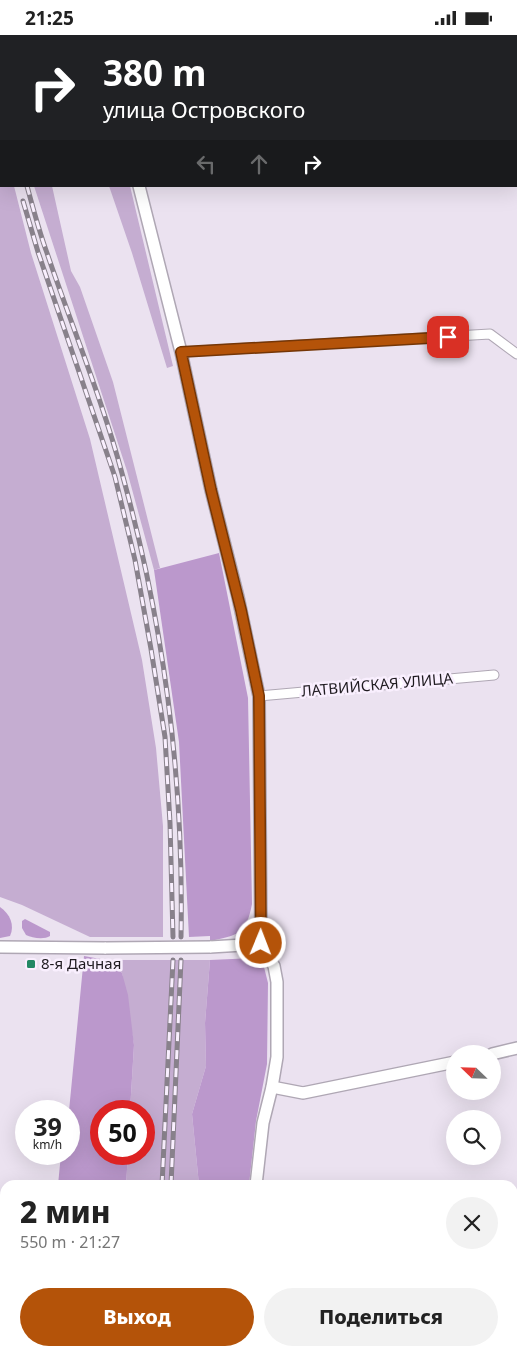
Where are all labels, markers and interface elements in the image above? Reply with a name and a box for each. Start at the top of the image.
text: 21:25 [25,5,74,31]
text: 380 m [103,49,206,96]
icon: right [20,55,85,120]
text: улица Островского [103,94,305,124]
icon: left [192,150,220,178]
icon: ahead [245,150,273,178]
icon: right [298,150,326,178]
pin [427,316,469,358]
icon: arrive [434,323,462,351]
street label: ЛАТВИЙСКАЯ УЛИЦА [300,667,454,701]
position arrow [234,916,286,968]
place label: 8-я Дачная [41,953,121,973]
marker: 8-я Дачная [25,958,37,970]
north arrow [446,1045,501,1100]
map controls [446,1045,501,1165]
speed limit sign: 50 [90,1100,155,1165]
text: 39 [33,1109,62,1143]
button: search [446,1110,501,1165]
text: km/h [33,1136,62,1153]
text: 2 мин [20,1191,111,1232]
button: close [446,1197,498,1249]
text: 550 m · 21:27 [20,1231,120,1253]
button: Выход [20,1288,254,1346]
button: Поделиться [264,1288,498,1346]

